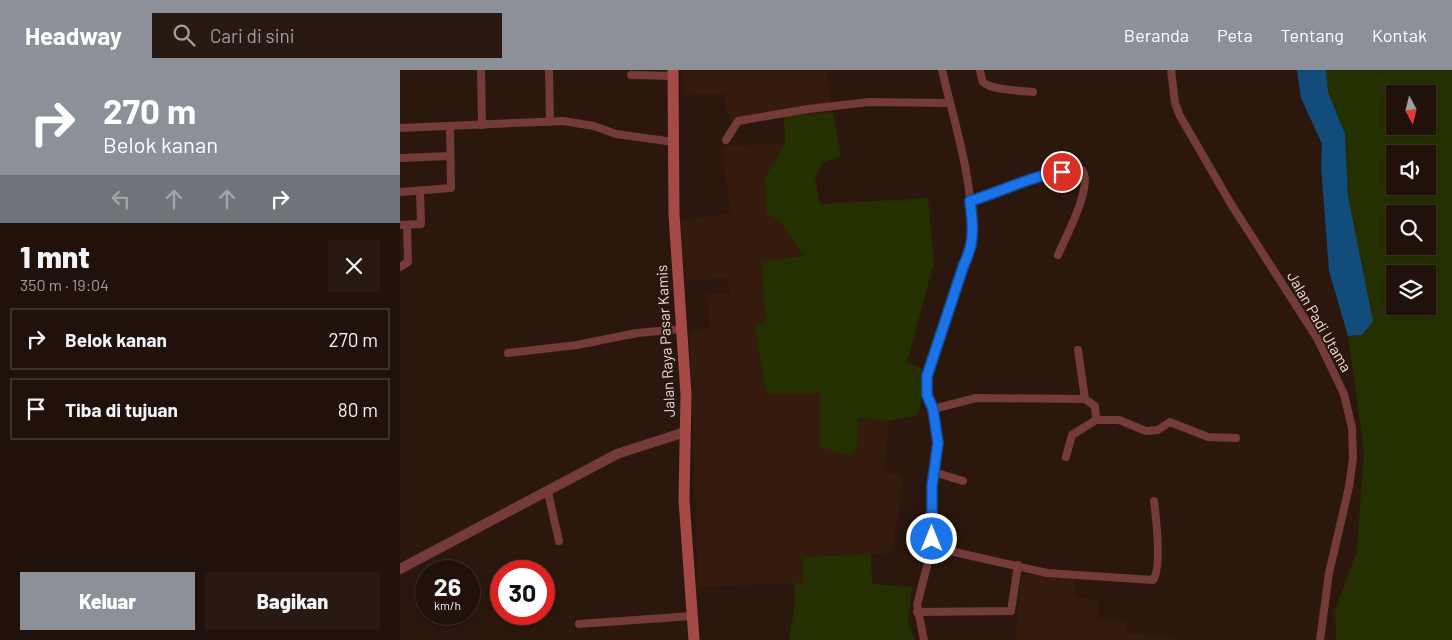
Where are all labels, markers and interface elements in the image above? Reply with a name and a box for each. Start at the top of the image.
search box [152,13,502,58]
text: Headway [25,21,122,50]
icon: search [170,21,198,49]
text: Cari di sini [210,24,295,47]
text: Beranda [1124,24,1189,46]
text: Peta [1217,24,1253,46]
text: Tentang [1281,24,1344,46]
text: Kontak [1372,24,1427,46]
north arrow [1386,85,1436,135]
map controls [1386,85,1436,315]
text: 270 m [103,89,196,131]
icon: right [20,90,85,155]
text: Belok kanan [103,131,218,157]
button: sound [1386,145,1436,195]
pin [1041,151,1083,193]
icon: arrive [1048,158,1076,186]
icon: left [107,185,135,213]
icon: ahead [160,185,188,213]
icon: ahead [213,185,241,213]
icon: right [266,185,294,213]
button: search [1386,205,1436,255]
text: 1 mnt [20,238,90,274]
button: close [328,240,380,292]
street label: Jalan Raya Pasar Kamis [652,264,678,418]
button: layers [1386,265,1436,315]
street label: Jalan Padi Utama [1284,268,1356,375]
text: 350 m · 19:04 [20,275,109,294]
icon: right [22,325,50,353]
text: Belok kanan [65,328,167,351]
text: 270 m [329,328,378,351]
icon: arrive [22,395,50,423]
text: Tiba di tujuan [65,398,178,421]
text: 80 m [338,398,378,421]
position arrow [905,512,957,564]
speed limit sign: 30 [490,560,555,625]
text: 26 [434,571,461,601]
button: Keluar [20,572,195,630]
button: Bagikan [205,572,380,630]
text: km/h [434,598,461,612]

